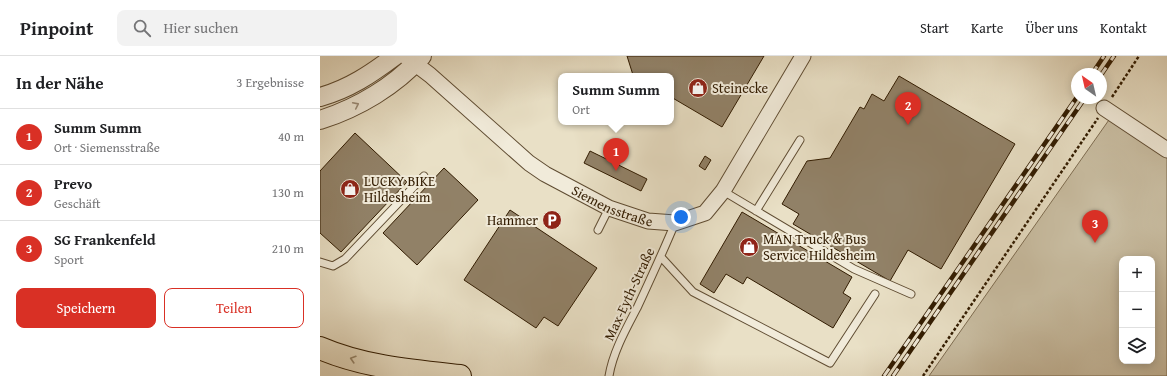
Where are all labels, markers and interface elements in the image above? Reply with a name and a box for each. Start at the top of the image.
search box [117,10,397,46]
text: Pinpoint [20,14,93,42]
icon: search [131,17,153,39]
text: Hier suchen [163,17,238,38]
text: Start [920,18,949,38]
text: Karte [971,18,1003,38]
text: Über uns [1025,18,1078,38]
text: Kontakt [1100,18,1147,38]
north arrow [1071,68,1107,104]
text: In der Nähe [16,70,104,95]
text: 3 Ergebnisse [236,73,304,92]
popup [558,73,674,125]
shop icon: Steinecke [687,77,709,99]
place label: Steinecke [712,78,769,98]
text: Summ Summ [572,79,660,100]
pin: 2 [895,92,921,125]
text: Ort [572,100,590,119]
one-way arrow [352,102,359,110]
text: Summ Summ [54,117,142,138]
text: 1 [26,127,32,146]
text: 40 m [278,127,304,146]
text: Ort · Siemensstraße [54,138,160,157]
pin: 1 [603,138,629,171]
place label: LUCKY BIKE Hildesheim [364,171,435,207]
text: Prevo [54,173,92,194]
shop icon: LUCKY BIKE Hildesheim [339,178,361,200]
street label: Siemensstraße [568,180,653,231]
text: 2 [26,183,32,202]
text: 130 m [272,183,304,202]
text: Geschäft [54,194,101,213]
your location [671,207,691,227]
parking icon: Hammer [541,209,563,231]
place label: Hammer [487,210,538,230]
pin: 3 [1082,210,1108,243]
text: SG Frankenfeld [54,229,156,250]
place label: MAN Truck & Bus Service Hildesheim [763,229,876,265]
shop icon: MAN Truck & Bus Service Hildesheim [738,236,760,258]
text: 3 [26,239,32,258]
text: 210 m [272,239,304,258]
street label: Max-Eyth-Straße [599,244,659,344]
text: Sport [54,250,84,269]
map controls [1119,256,1155,364]
button: + [1119,256,1155,292]
button: Speichern [16,288,156,328]
button: Teilen [164,288,304,328]
button: − [1119,292,1155,328]
button: layers [1119,328,1155,364]
one-way arrow [349,355,356,364]

